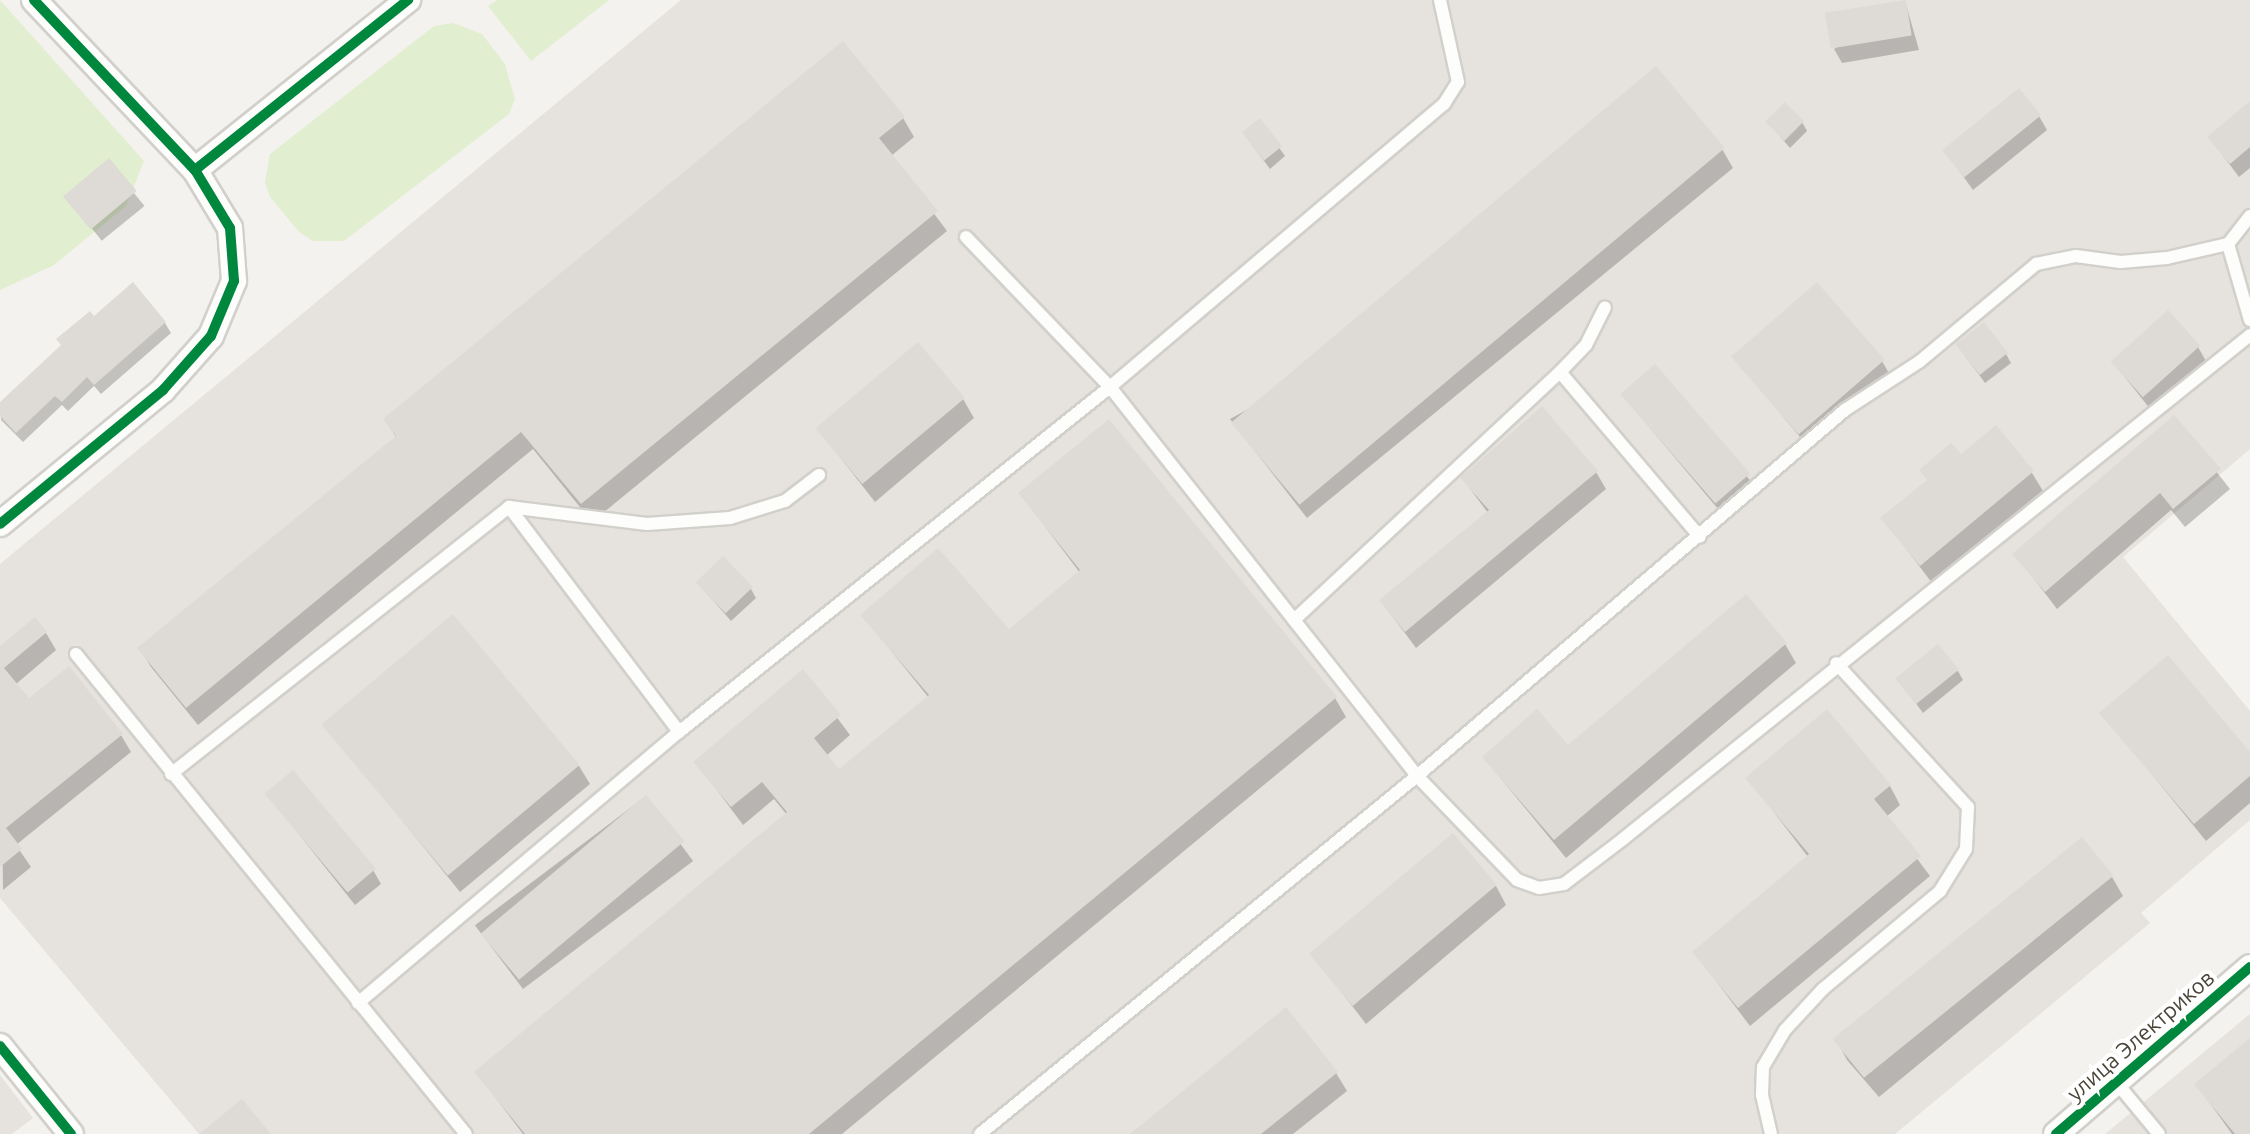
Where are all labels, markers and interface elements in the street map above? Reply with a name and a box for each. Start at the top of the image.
street label: улица Электриков [2061,964,2219,1106]

